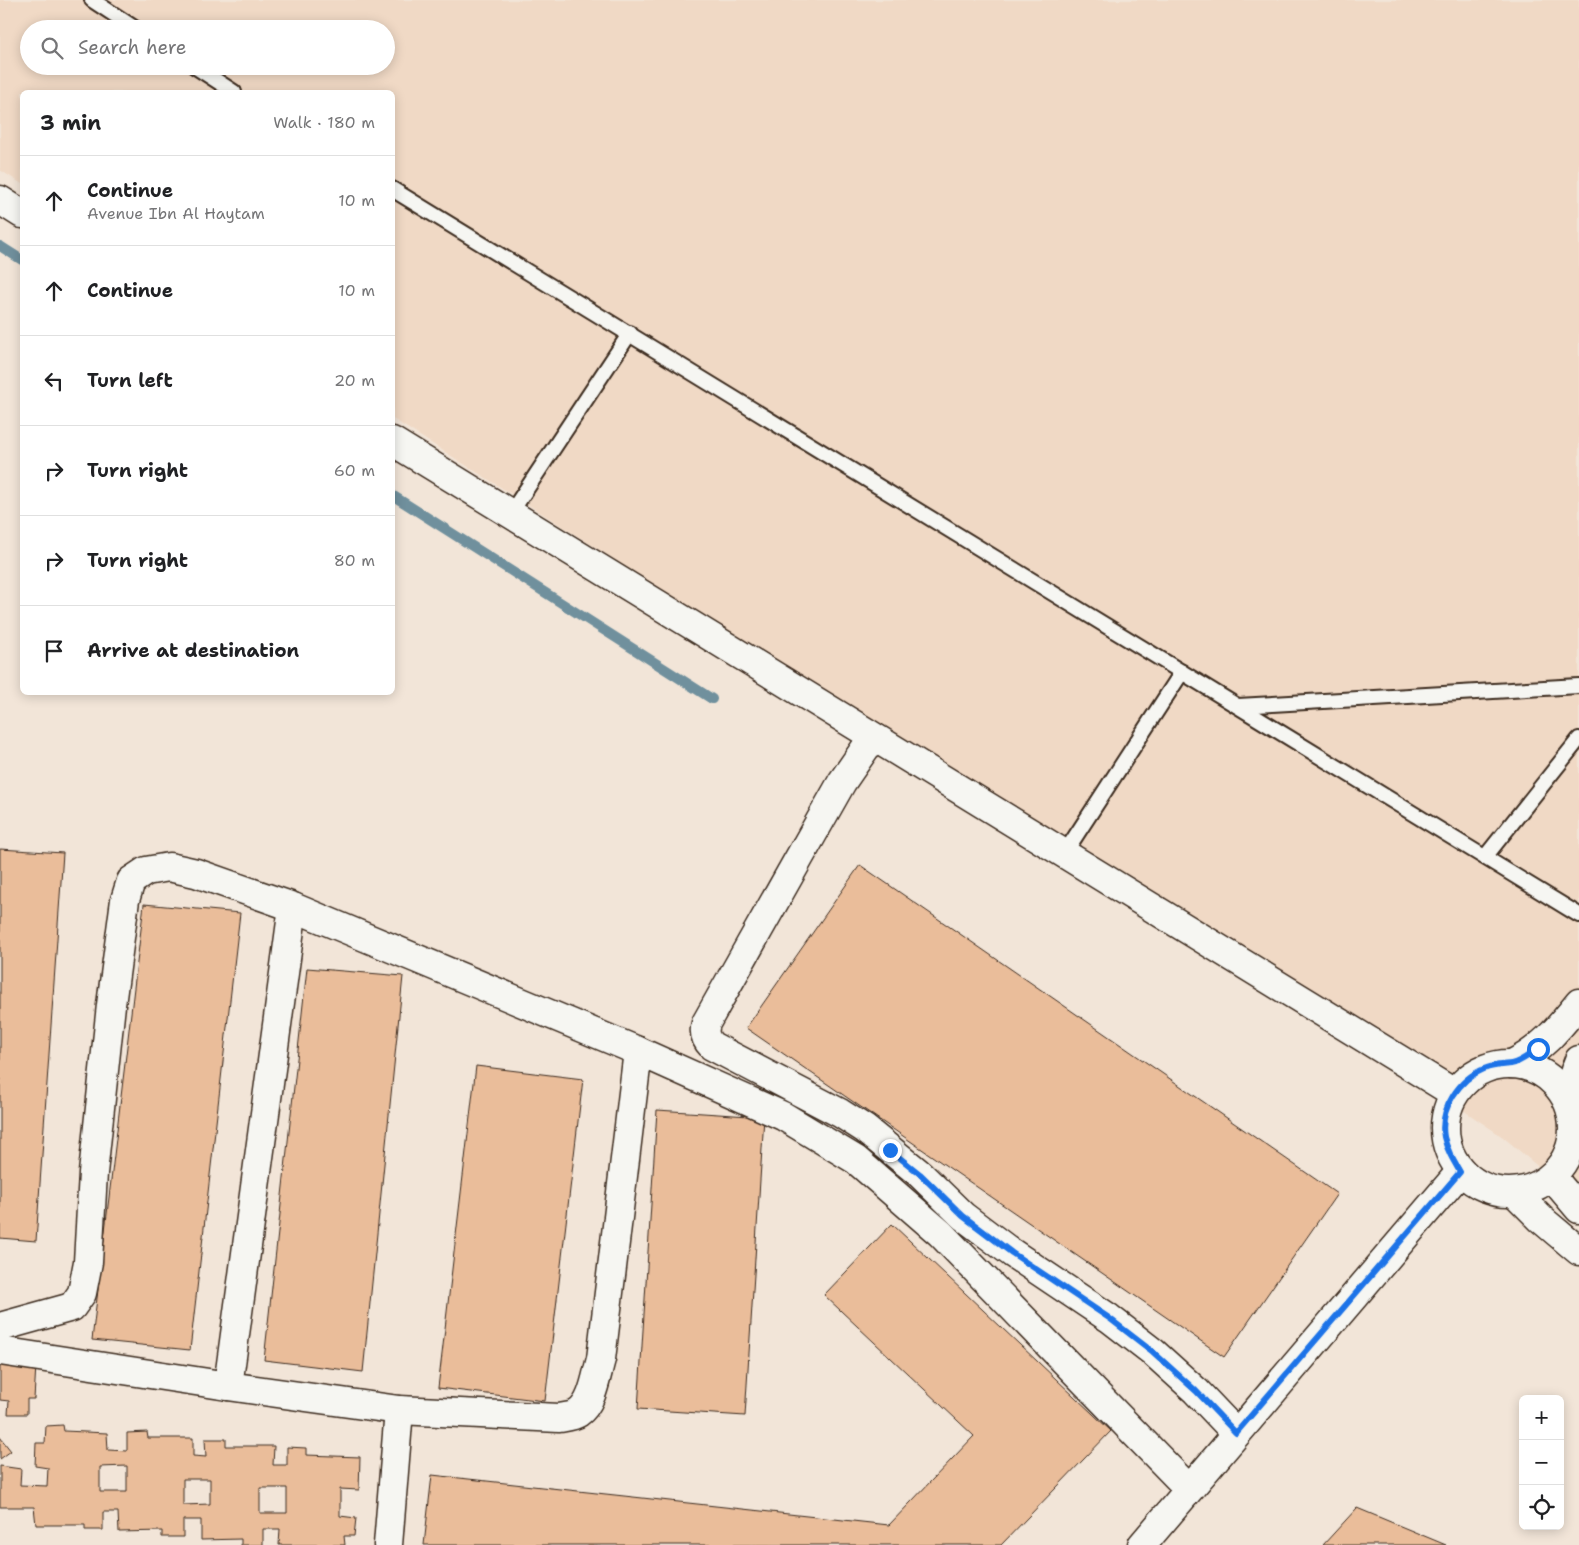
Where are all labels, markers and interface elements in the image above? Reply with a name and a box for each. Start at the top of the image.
search box [20,20,395,75]
icon: search [38,34,66,62]
text: Search here [78,35,187,60]
text: 3 min [40,109,101,137]
text: Walk · 180 m [273,112,375,133]
text: Continue [87,178,173,203]
icon: ahead [40,187,68,215]
text: 10 m [338,190,375,211]
text: Avenue Ibn Al Haytam [87,203,265,224]
icon: ahead [40,277,68,305]
text: Continue [87,278,173,303]
text: 10 m [338,280,375,301]
icon: left [40,367,68,395]
text: Turn left [87,368,173,393]
text: 20 m [334,370,375,391]
icon: right [40,457,68,485]
text: Turn right [87,458,188,483]
text: 60 m [334,460,375,481]
icon: right [40,547,68,575]
text: Turn right [87,548,188,573]
text: 80 m [334,550,375,571]
icon: arrive [40,637,68,665]
text: Arrive at destination [87,638,299,663]
route start [1527,1038,1550,1061]
route end [879,1139,902,1162]
map controls [1519,1395,1564,1530]
button: + [1519,1395,1564,1440]
button: − [1519,1440,1564,1485]
button: locate [1519,1485,1564,1530]

